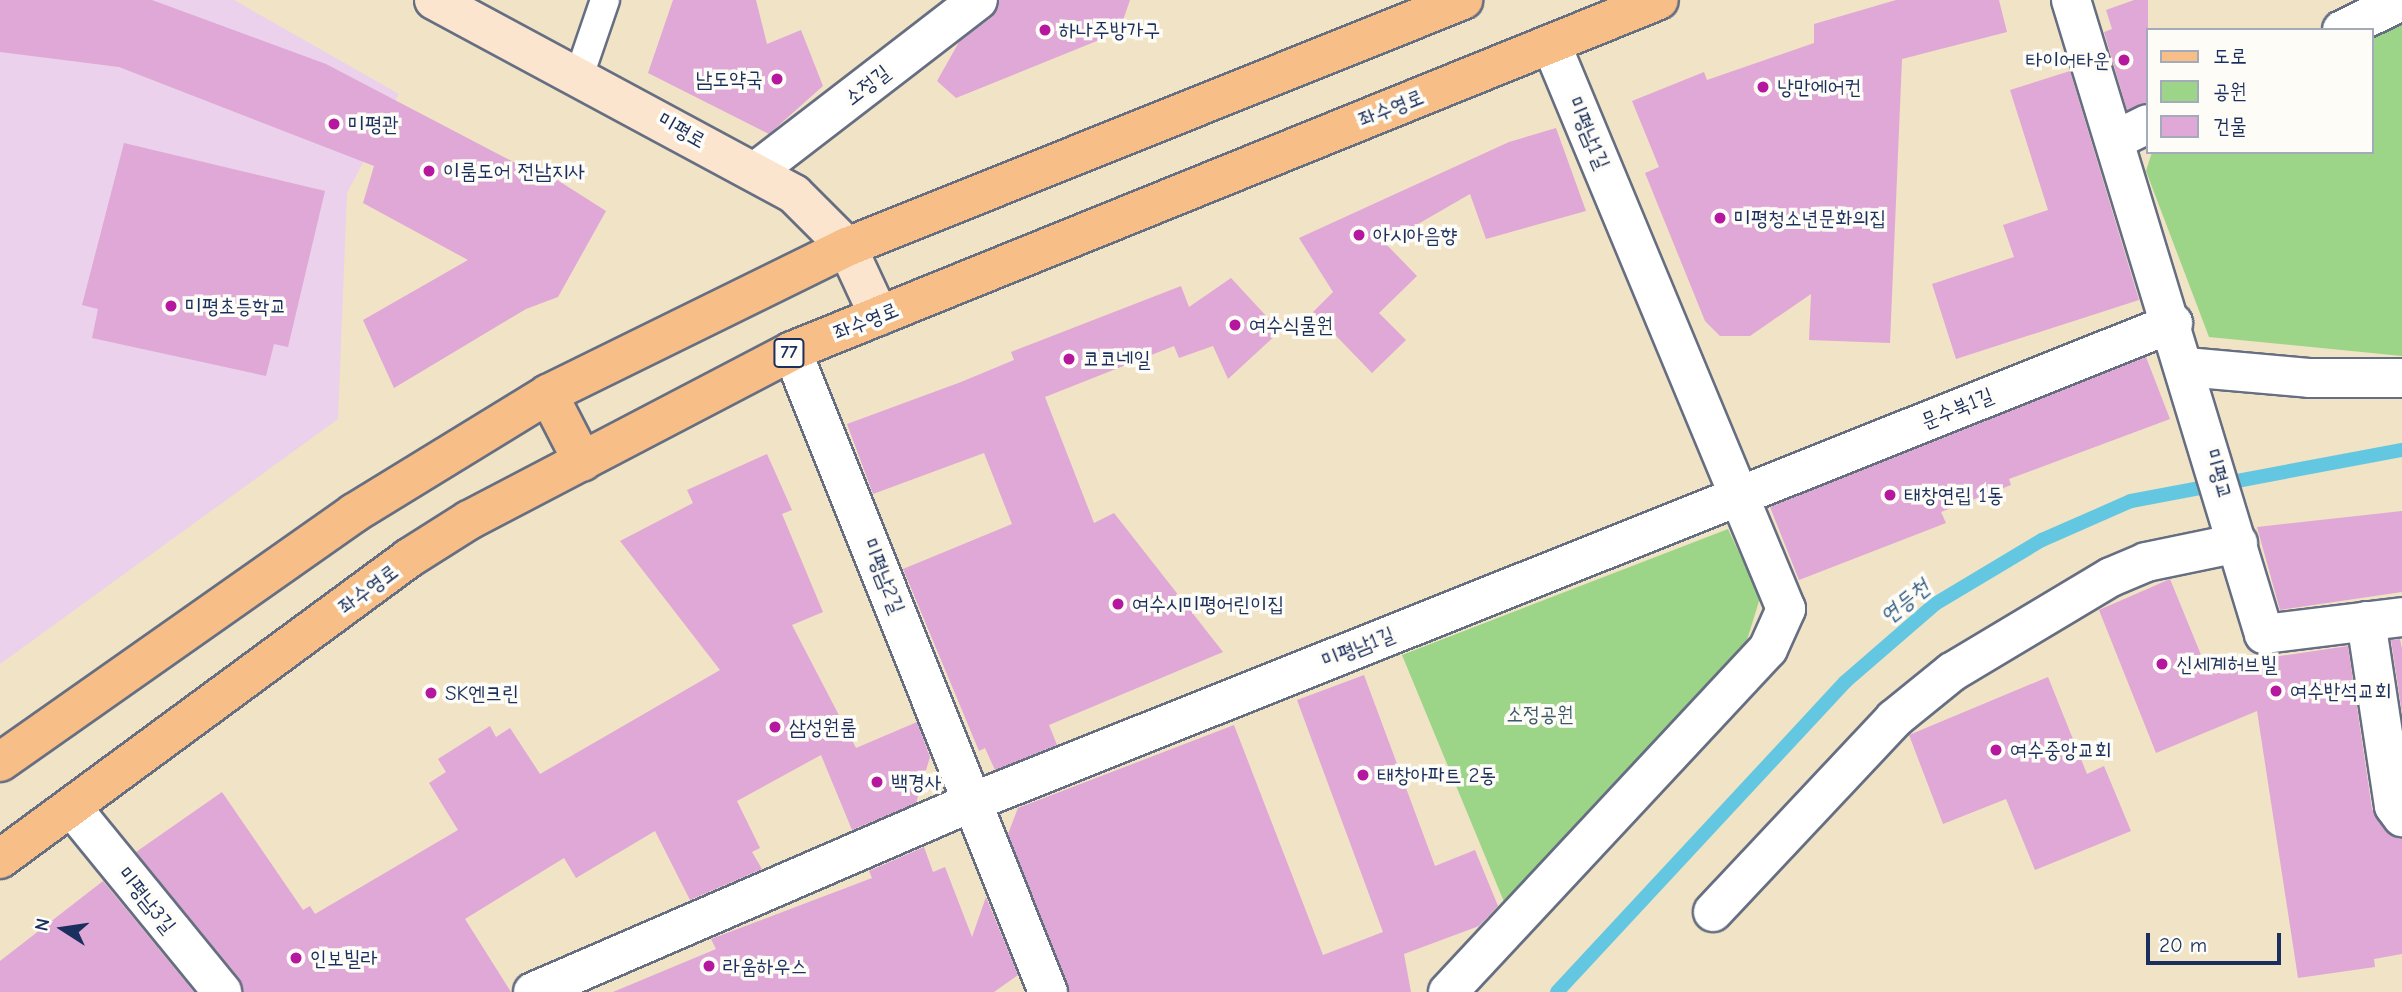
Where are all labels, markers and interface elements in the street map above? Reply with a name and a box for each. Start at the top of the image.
place label: 하나주방가구 [1059,17,1160,43]
marker: 하나주방가구 [1037,22,1053,38]
legend [2146,28,2374,154]
text: 도로 [2213,44,2247,68]
place label: 타이어타운 [2026,47,2110,73]
marker: 타이어타운 [2116,52,2132,68]
street label: 소정길 [839,59,895,111]
place label: 남도약국 [695,66,763,92]
marker: 남도약국 [769,71,785,87]
place label: 낭만에어컨 [1777,74,1861,100]
marker: 낭만에어컨 [1755,79,1771,95]
text: 공원 [2213,79,2247,103]
street label: 좌수영로 [1355,84,1427,132]
street label: 미평남1길 [1563,93,1615,173]
street label: 미평로 [654,107,710,153]
place label: 미평관 [348,111,399,137]
text: 건물 [2213,114,2247,138]
marker: 미평관 [326,116,342,132]
place label: 이룸도어 전남지사 [443,158,585,184]
marker: 이룸도어 전남지사 [421,163,437,179]
place label: 미평청소년문화의집 [1734,205,1886,231]
marker: 미평청소년문화의집 [1712,210,1728,226]
place label: 아시아음향 [1373,222,1457,248]
marker: 아시아음향 [1351,227,1367,243]
place label: 미평초등학교 [185,293,286,319]
street label: 좌수영로 [830,297,902,345]
marker: 미평초등학교 [163,298,179,314]
place label: 여수식물원 [1249,312,1333,338]
marker: 여수식물원 [1227,317,1243,333]
road number: 77 [773,338,805,368]
place label: 코코네일 [1083,346,1151,372]
marker: 코코네일 [1061,351,1077,367]
street label: 문수북1길 [1917,382,1997,434]
street label: 미평교 [2200,446,2238,502]
place label: 태창연립 1동 [1904,482,2004,508]
marker: 태창연립 1동 [1882,487,1898,503]
street label: 미평남2길 [858,535,910,617]
street label: 좌수영로 [333,559,403,619]
water label: 연등천 [1875,574,1935,630]
place label: 여수시미평어린이집 [1132,591,1284,617]
marker: 여수시미평어린이집 [1110,596,1126,612]
street label: 미평남1길 [1318,621,1398,673]
place label: 신세계허브빌 [2176,651,2277,677]
marker: 신세계허브빌 [2154,656,2170,672]
place label: 여수반석교회 [2290,678,2391,704]
place label: SK엔크린 [445,680,519,706]
marker: 여수반석교회 [2268,683,2284,699]
marker: SK엔크린 [423,685,439,701]
park label: 소정공원 [1506,701,1574,727]
place label: 삼성원룸 [789,714,857,740]
marker: 삼성원룸 [767,719,783,735]
place label: 여수중앙교회 [2010,737,2111,763]
marker: 여수중앙교회 [1988,742,2004,758]
place label: 태창아파트 2동 [1377,762,1496,788]
marker: 태창아파트 2동 [1355,767,1371,783]
place label: 백경사 [891,769,942,795]
marker: 백경사 [869,774,885,790]
street label: 미평남3길 [113,862,181,938]
north arrow [28,894,98,964]
text: N [30,916,55,933]
scale bar [2150,918,2285,962]
text: 20 m [2159,933,2207,957]
place label: 인보빌라 [310,945,378,971]
marker: 인보빌라 [288,950,304,966]
place label: 라움하우스 [723,953,807,979]
marker: 라움하우스 [701,958,717,974]

